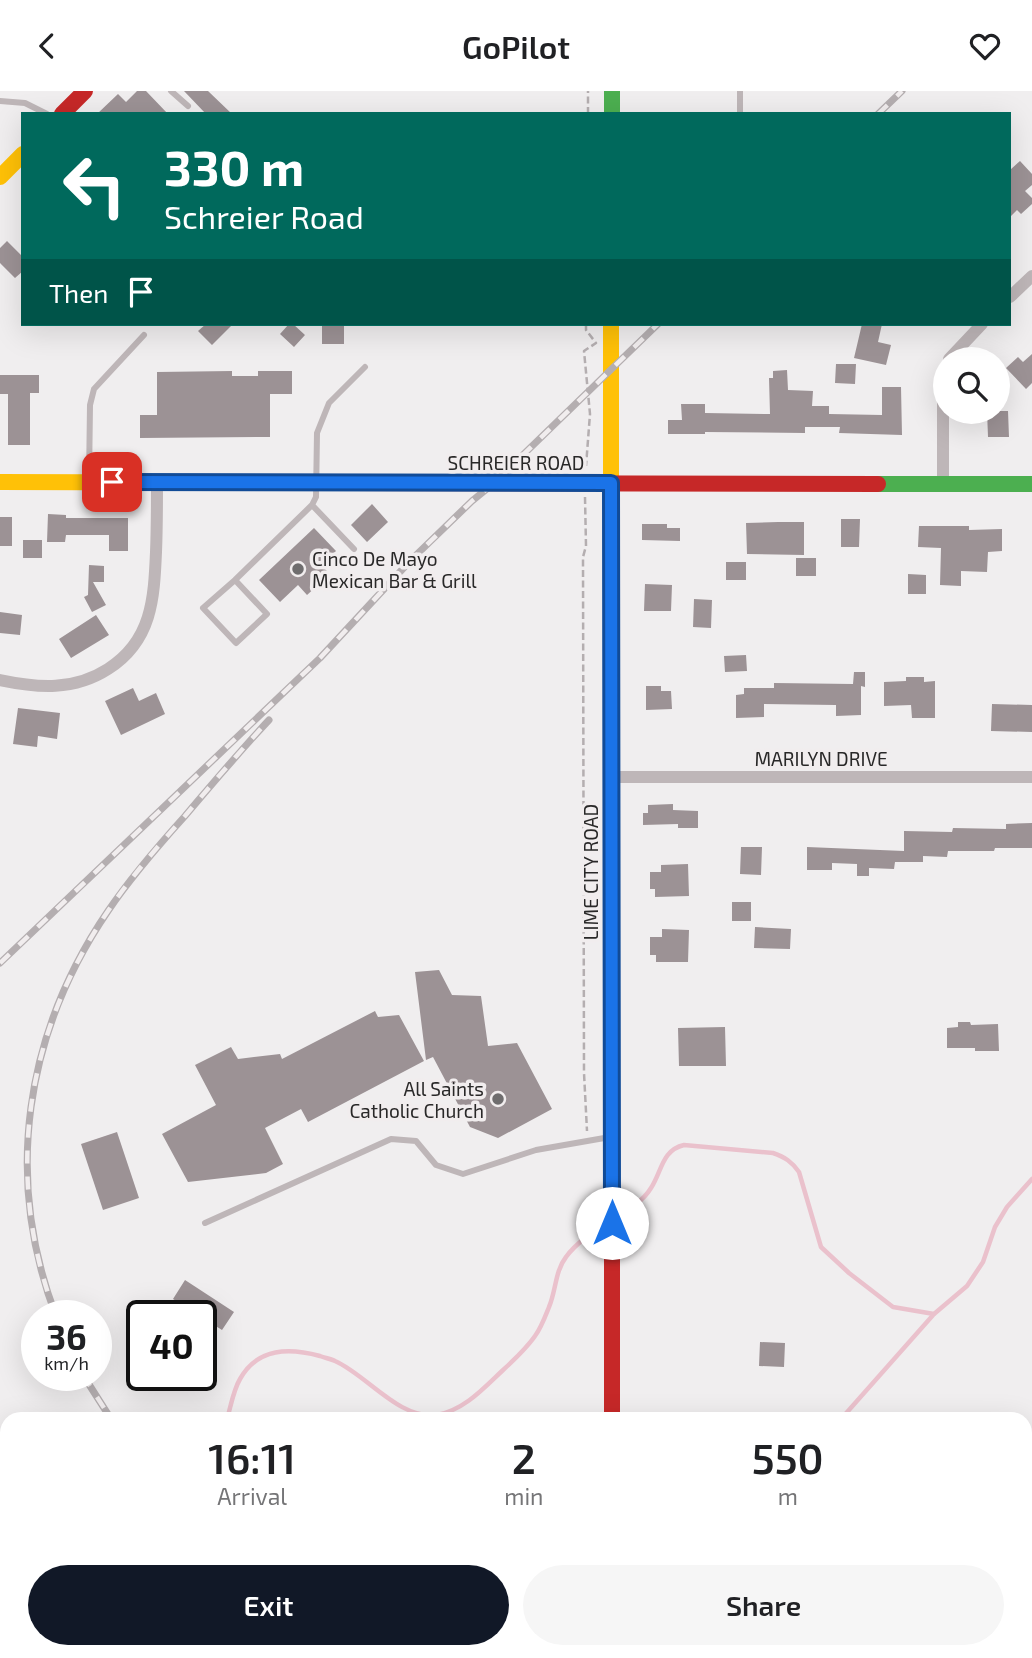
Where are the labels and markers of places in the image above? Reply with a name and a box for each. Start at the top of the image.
pin [82,452,142,512]
place label: Cinco De Mayo Mexican Bar & Grill [312,547,477,592]
marker: Cinco De Mayo Mexican Bar & Grill [290,561,306,577]
place label: All Saints Catholic Church [349,1077,484,1122]
marker: All Saints Catholic Church [490,1091,506,1107]

